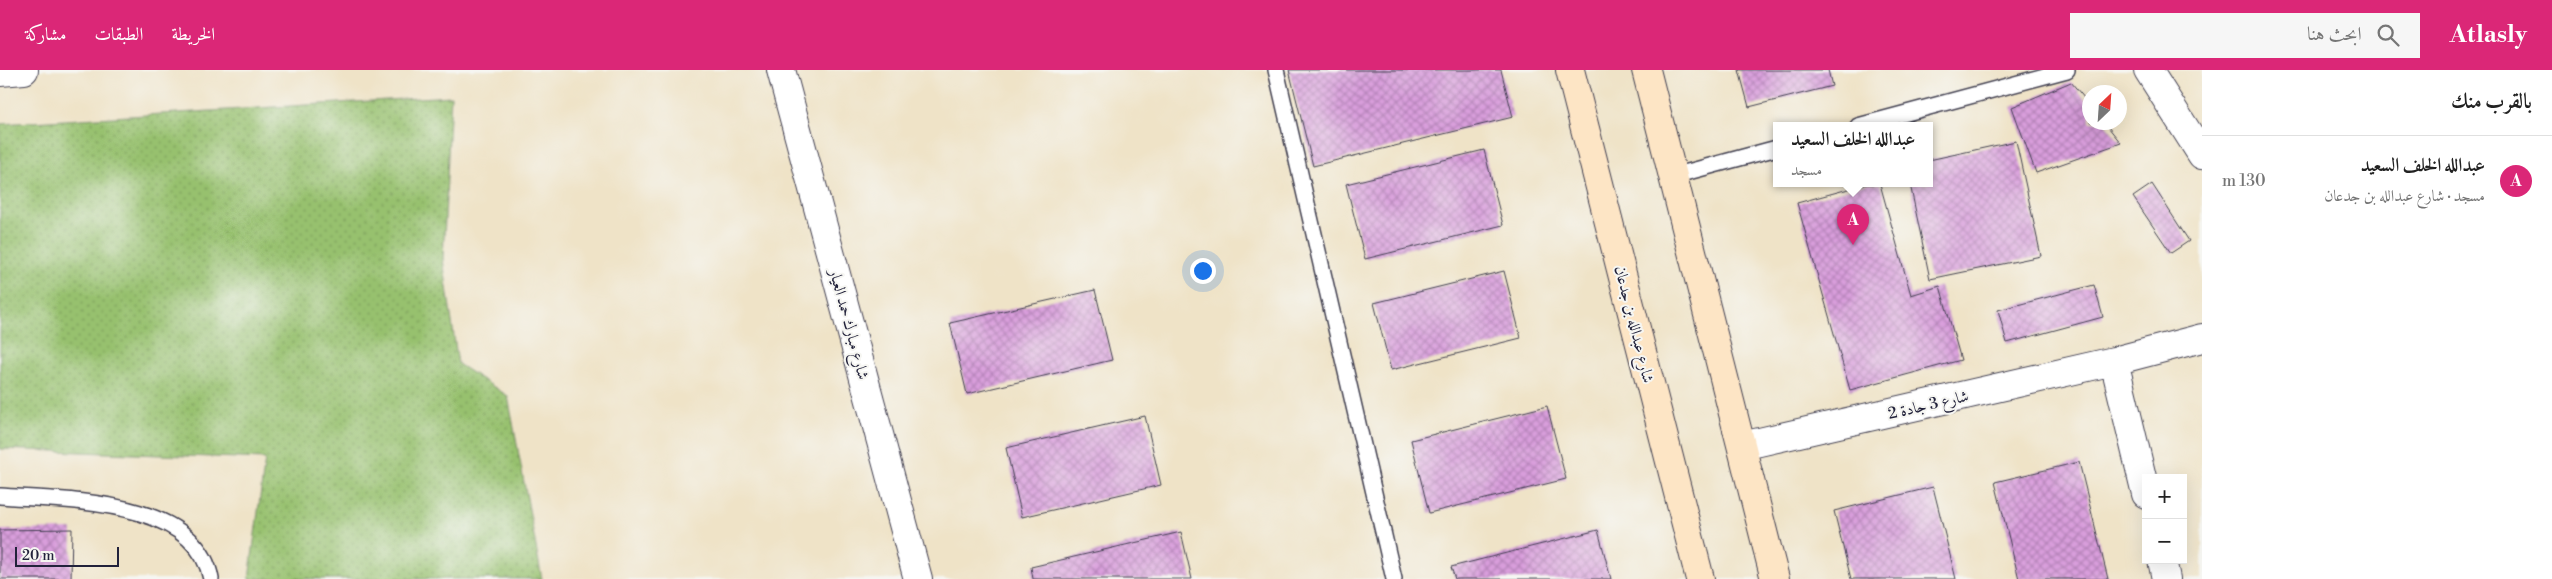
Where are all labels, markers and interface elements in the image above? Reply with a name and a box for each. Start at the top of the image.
search box [2070,13,2420,58]
text: Atlasly [2450,20,2527,50]
icon: search [2374,21,2402,49]
text: ابحث هنا [2307,22,2362,46]
text: مشاركة [25,23,66,46]
text: الطبقات [94,23,143,46]
text: الخريطة [171,23,215,46]
north arrow [2082,85,2127,130]
text: بالقرب منك [2451,89,2532,115]
popup [1773,122,1933,187]
text: عبدالله الخلف السعيد [1791,127,1915,151]
text: عبدالله الخلف السعيد [2361,153,2485,177]
text: مسجد [1791,160,1822,180]
text: 130 m [2222,171,2266,191]
text: A [2510,171,2522,191]
text: مسجد · شارع عبدالله بن جدعان [2324,186,2485,206]
pin: A [1837,204,1869,245]
your location [1190,258,1216,284]
street label: شارع عبدالله بن جدعان [1607,264,1658,386]
street label: شارع مبارك حمد العيار [821,265,873,383]
street label: شارع 3 جادة 2 [1886,386,1971,427]
map controls [2142,474,2187,564]
button: + [2142,474,2187,519]
button: − [2142,519,2187,564]
scale bar [15,544,119,567]
text: 20 m [22,547,54,565]

